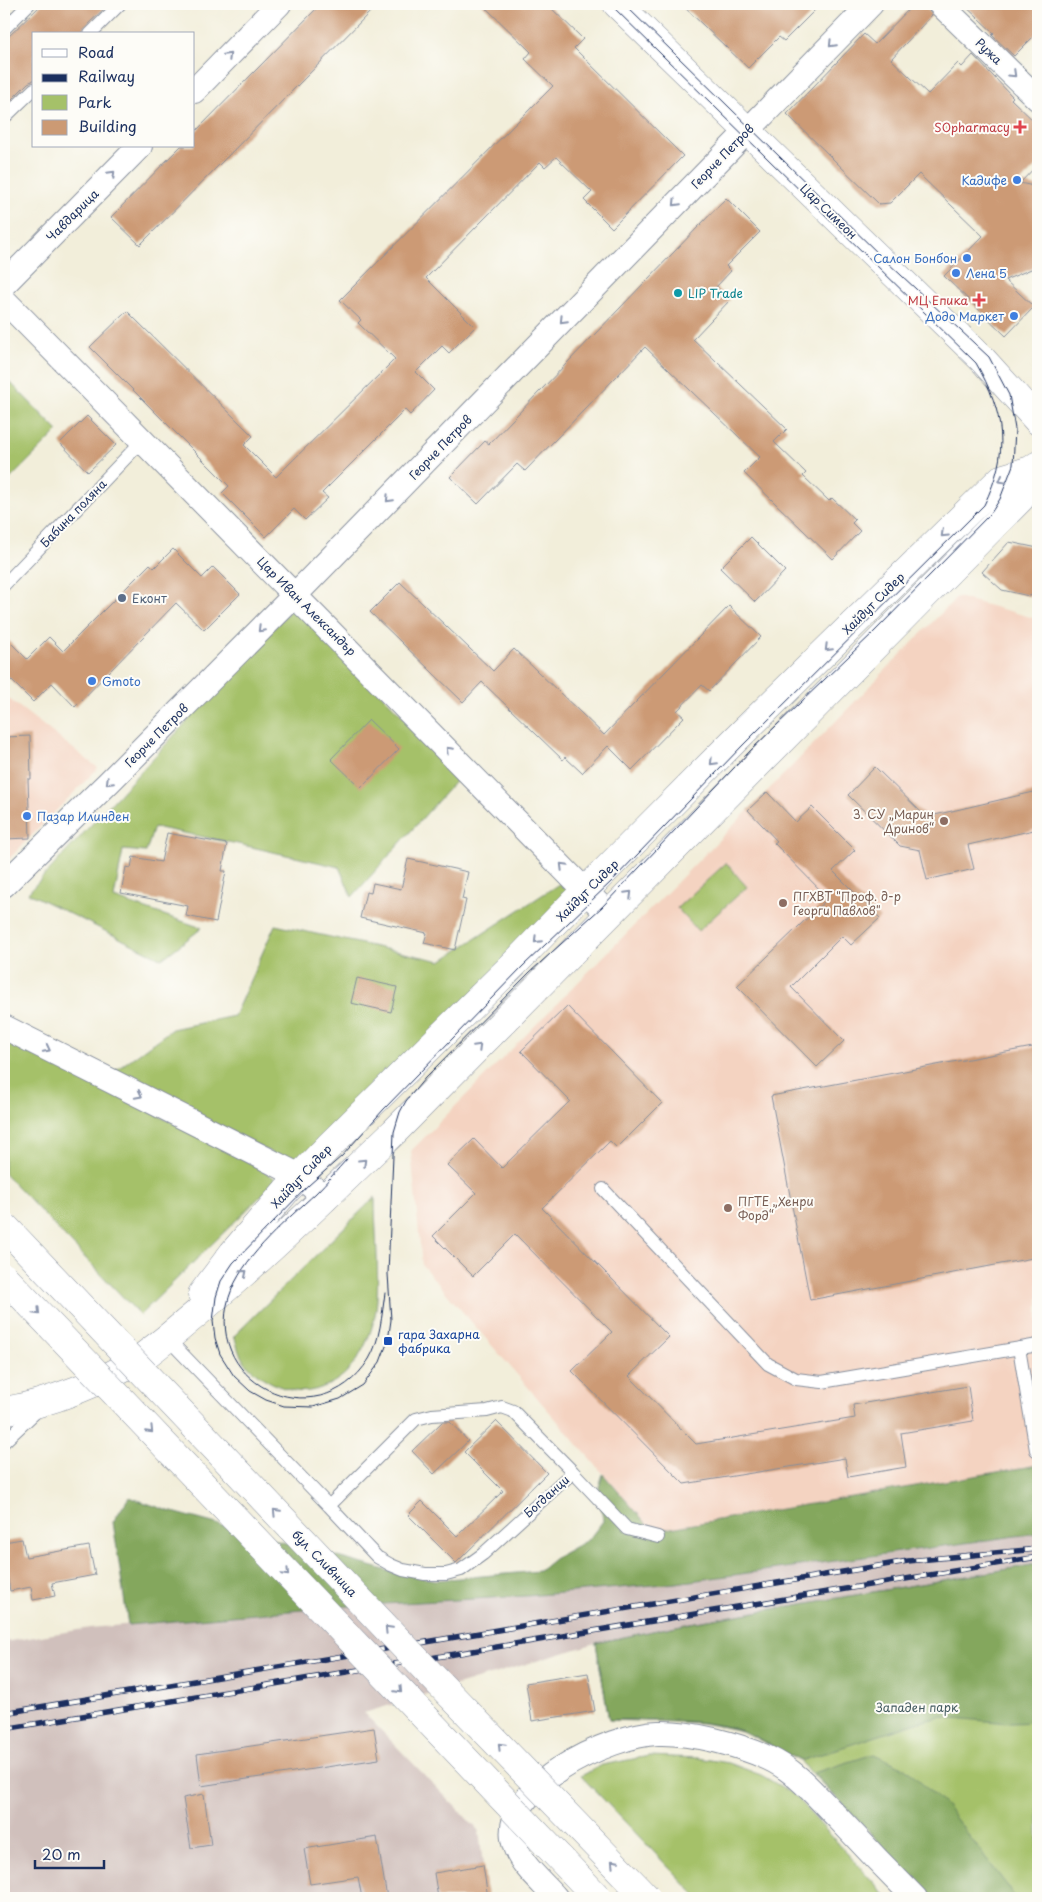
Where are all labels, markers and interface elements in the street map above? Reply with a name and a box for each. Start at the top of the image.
legend [32,32,195,148]
street label: Ружа [971,34,1007,69]
one-way arrow [829,38,838,47]
text: Road [78,40,114,63]
one-way arrow [222,53,231,62]
text: Railway [78,64,135,87]
one-way arrow [1007,69,1016,78]
text: Park [78,90,112,113]
text: Building [78,114,137,137]
place label: SOpharmacy [934,118,1010,136]
street label: Георче Петров [686,120,758,192]
marker: SOpharmacy [1014,121,1026,133]
one-way arrow [106,171,115,180]
place label: Кадифе [961,171,1007,189]
marker: Кадифе [1011,174,1023,186]
street label: Цар Симеон [796,179,862,243]
street label: Чавдарица [42,184,103,245]
one-way arrow [673,198,682,207]
place label: Салон Бонбон [873,249,957,267]
marker: Салон Бонбон [961,252,973,264]
place label: Лена 5 [966,264,1007,282]
marker: Лена 5 [950,267,962,279]
place label: LIP Trade [688,284,743,302]
marker: LIP Trade [672,287,684,299]
place label: МЦ Епика [908,291,968,309]
marker: МЦ Епика [972,293,986,307]
place label: Додо Маркет [925,307,1004,325]
marker: Додо Маркет [1008,310,1020,322]
one-way arrow [560,314,569,323]
street label: Георче Петров [404,411,476,483]
one-way arrow [999,474,1008,484]
street label: Бабина поляна [36,475,111,551]
one-way arrow [385,493,394,502]
one-way arrow [941,528,950,537]
street label: Цар Иван Александър [253,552,361,660]
street label: Хайдут Сидер [838,568,908,638]
place label: Еконт [132,589,167,607]
marker: Еконт [116,592,128,604]
one-way arrow [258,623,267,632]
one-way arrow [825,642,834,651]
place label: Gmoto [102,672,141,690]
marker: Gmoto [86,675,98,687]
street label: Георче Петров [120,699,192,771]
one-way arrow [446,747,455,756]
one-way arrow [710,757,719,766]
one-way arrow [106,776,115,785]
place label: 3. СУ „Марин Дринов“ [853,805,934,837]
place label: Пазар Илинден [37,807,129,825]
marker: Пазар Илинден [21,810,33,822]
marker: 3. СУ „Марин Дринов“ [938,815,950,827]
street label: Хайдут Сидер [552,855,622,925]
one-way arrow [560,863,569,872]
place label: ПГХВТ "Проф. д-р Георги Павлов" [793,887,901,919]
one-way arrow [623,891,632,900]
marker: ПГХВТ "Проф. д-р Георги Павлов" [777,897,789,909]
one-way arrow [534,935,543,944]
one-way arrow [42,1043,51,1053]
one-way arrow [472,1044,481,1053]
one-way arrow [134,1089,143,1099]
street label: Хайдут Сидер [267,1140,335,1212]
one-way arrow [357,1159,366,1168]
place label: ПГТЕ „Хенри Форд“ [738,1192,814,1224]
marker: ПГТЕ „Хенри Форд“ [722,1202,734,1214]
one-way arrow [239,1269,248,1278]
one-way arrow [31,1307,40,1316]
place label: гара Захарна фабрика [398,1325,480,1357]
marker: гара Захарна фабрика [382,1335,394,1347]
one-way arrow [144,1424,153,1433]
street label: Богданци [519,1471,573,1521]
one-way arrow [273,1508,282,1517]
street label: бул. Сливница [288,1526,362,1601]
one-way arrow [280,1567,289,1576]
one-way arrow [385,1626,394,1635]
one-way arrow [393,1684,402,1693]
park label: Западен парк [876,1698,959,1716]
one-way arrow [498,1743,507,1752]
scale bar [35,1837,104,1869]
text: 20 m [42,1842,81,1865]
one-way arrow [610,1860,619,1869]

